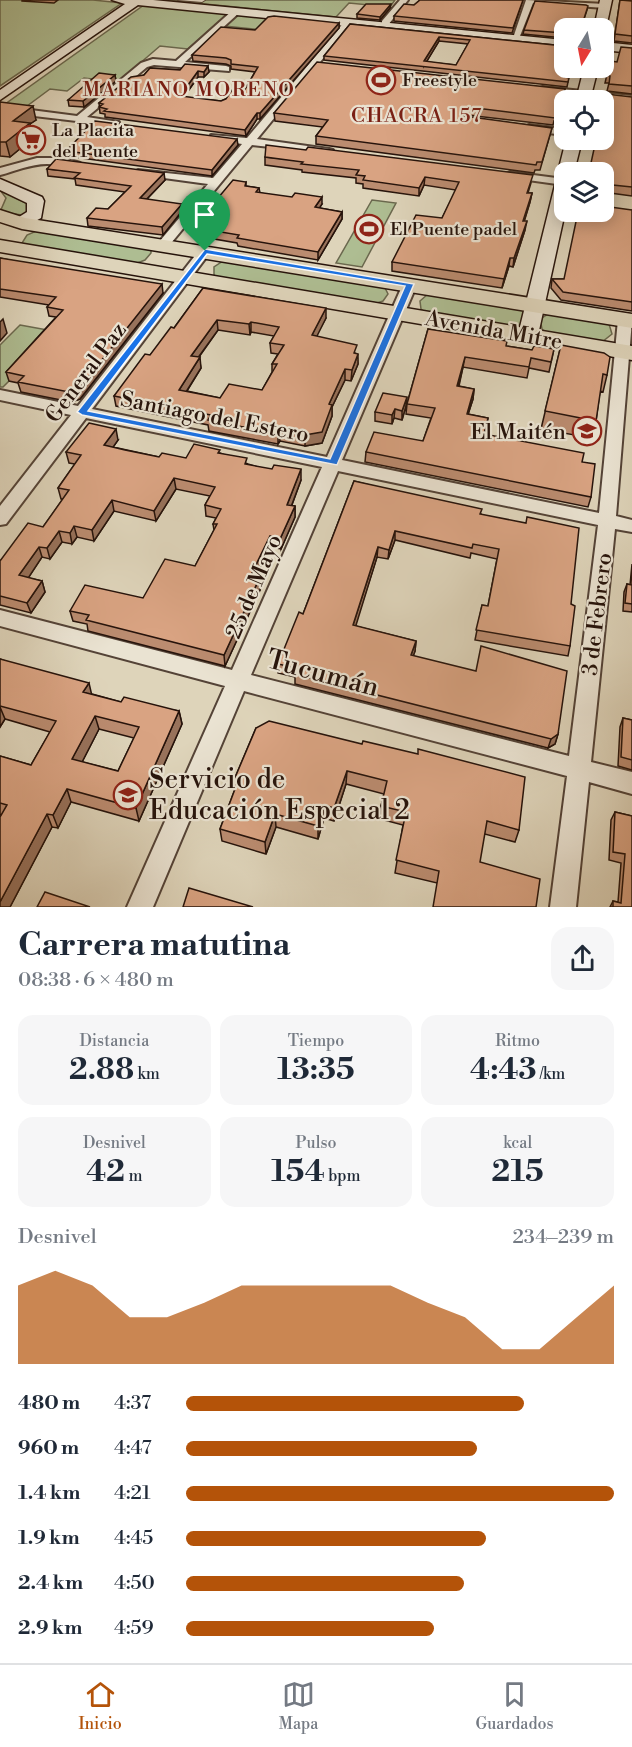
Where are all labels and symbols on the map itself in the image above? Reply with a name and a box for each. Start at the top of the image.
north arrow [554,18,614,78]
sports icon: Freestyle [365,64,397,96]
place label: Freestyle [402,69,477,92]
district label: MARIANO MORENO [83,78,296,103]
district label: CHACRA 157 [351,104,483,129]
place label: La Placita del Puente [52,119,138,163]
supermarket icon: La Placita del Puente [15,124,47,156]
pin [179,189,230,251]
sports icon: El Puente padel [353,213,385,245]
place label: El Puente padel [390,218,518,241]
street label: Avenida Mitre [422,305,565,356]
street label: General Paz [40,317,133,428]
street label: Santiago del Estero [118,386,311,449]
school or university icon: El Maitén [571,415,603,447]
place label: El Maitén [470,419,566,446]
street label: 25 de Mayo [220,531,288,643]
street label: 3 de Febrero [577,551,618,677]
street label: Tucumán [263,643,382,705]
place label: Servicio de Educación Especial 2 [149,763,410,828]
school or university icon: Servicio de Educación Especial 2 [112,779,144,811]

